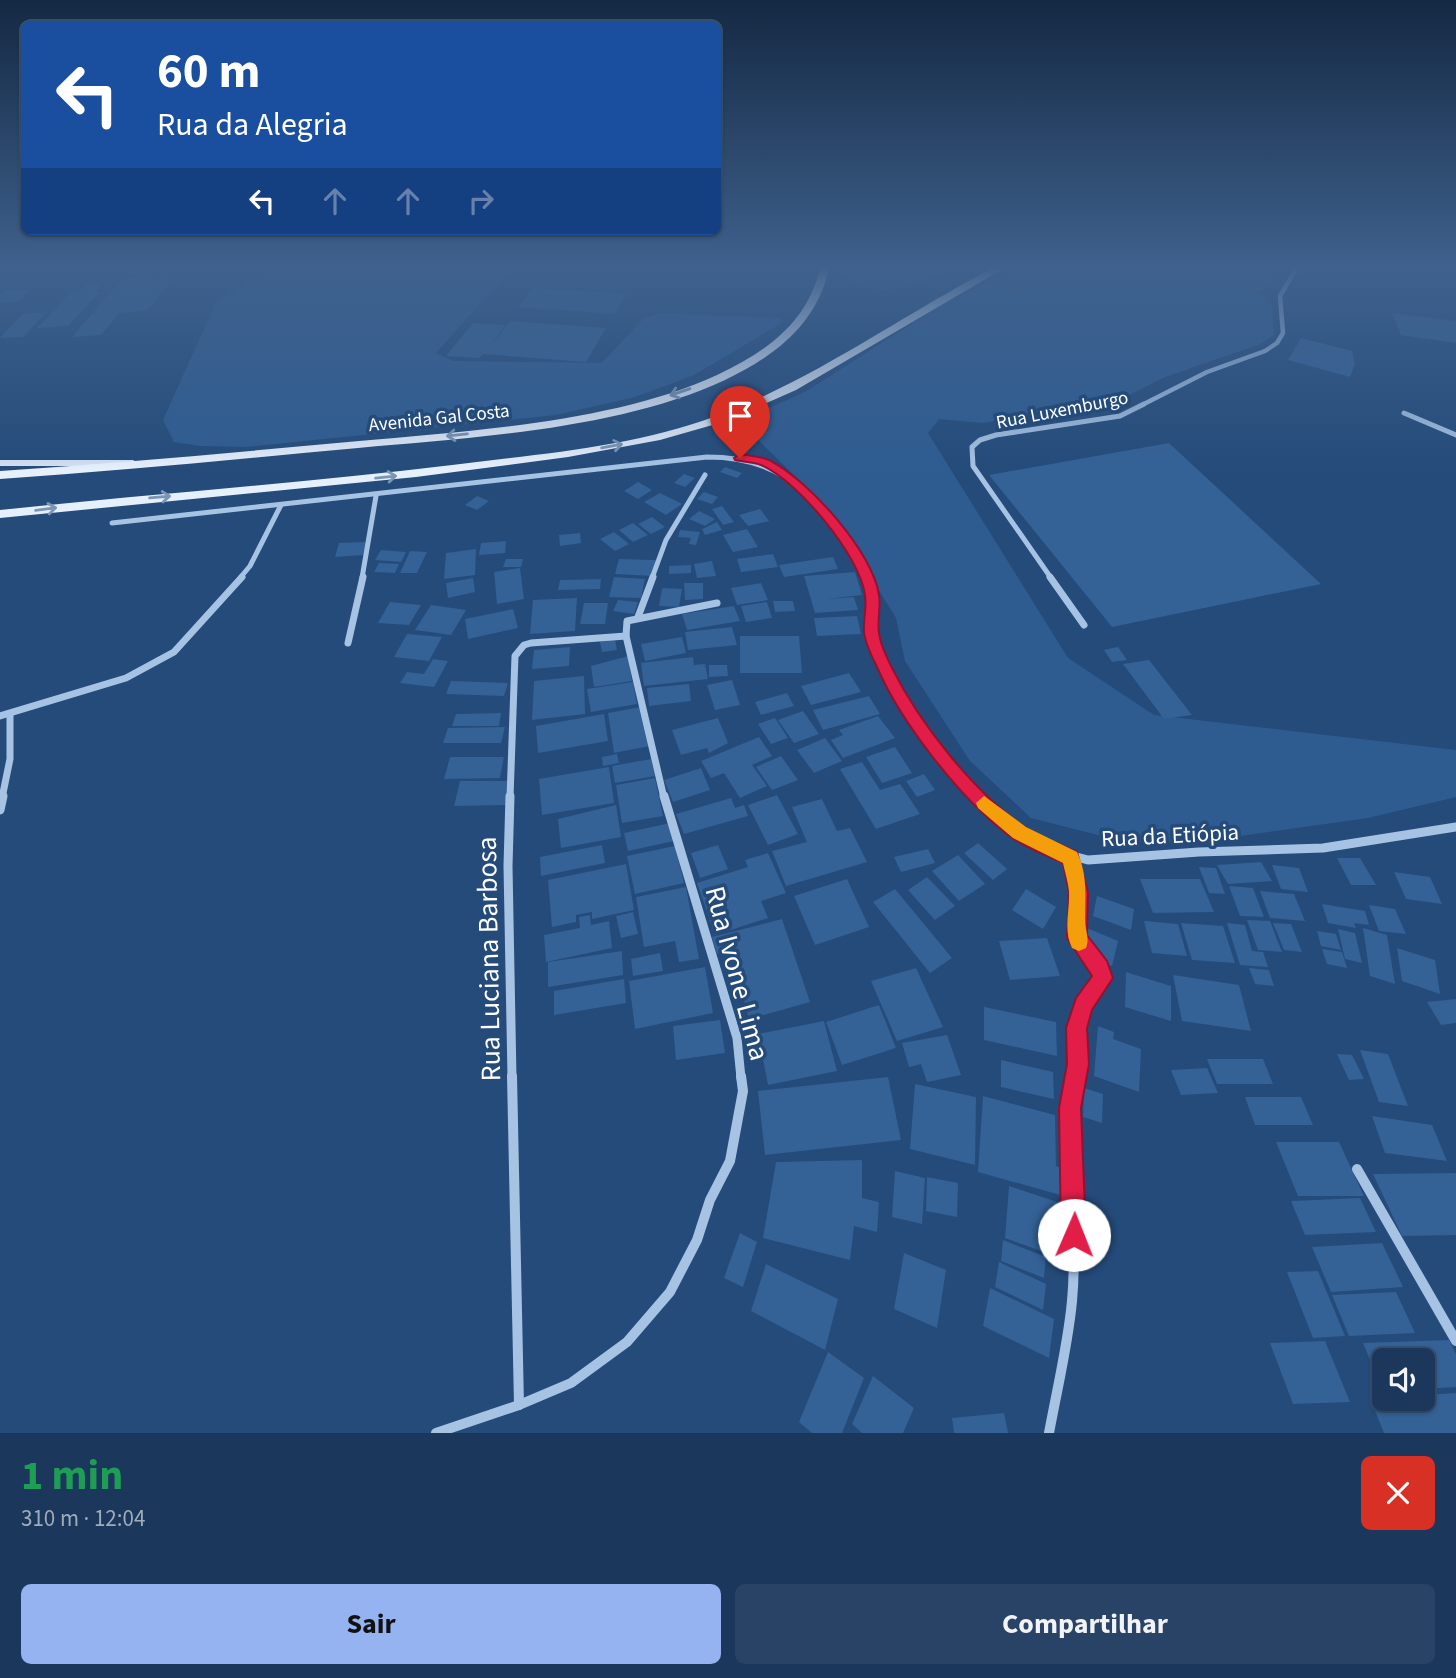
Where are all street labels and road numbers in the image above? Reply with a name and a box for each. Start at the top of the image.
street label: Rua Luxemburgo [994,384,1131,437]
street label: Avenida Gal Costa [367,398,511,439]
street label: Rua da Etiópia [1100,815,1240,856]
street label: Rua Luciana Barbosa [467,836,511,1082]
street label: Rua Ivone Lima [695,882,780,1065]

